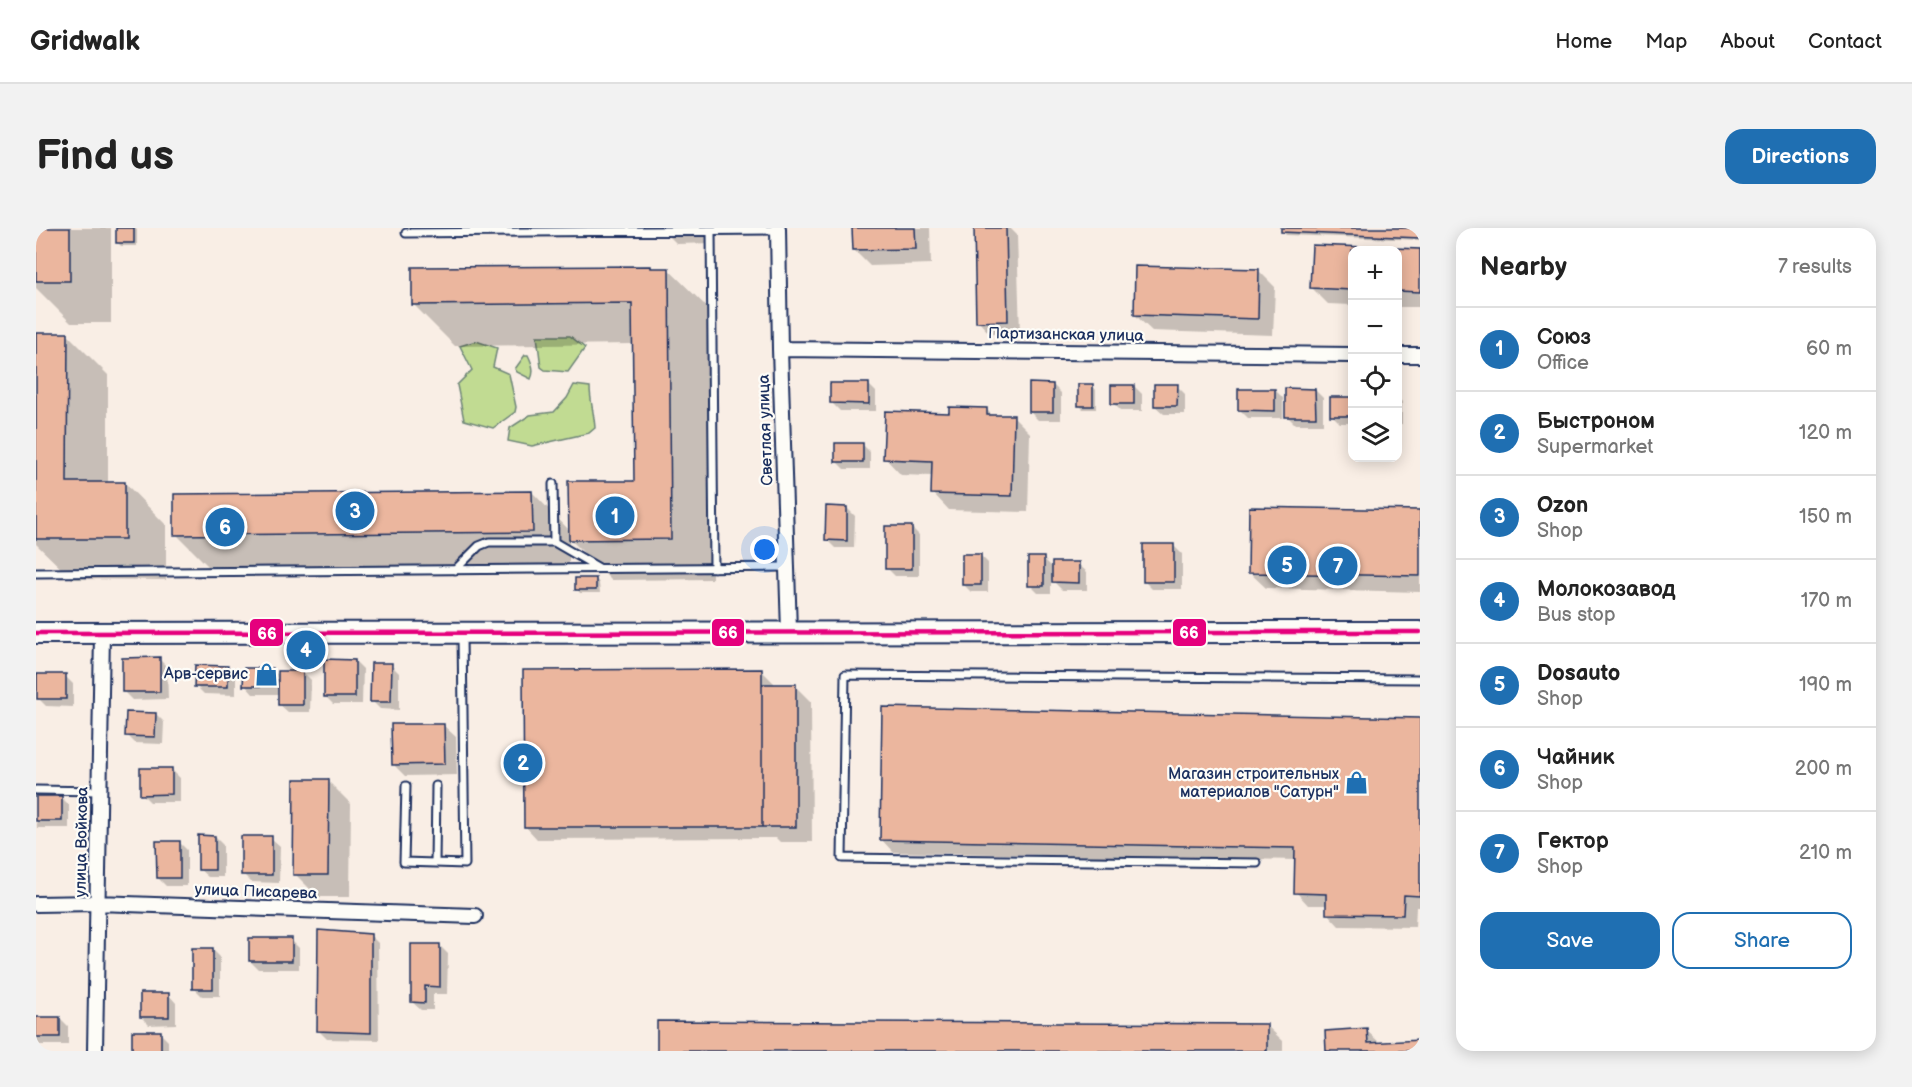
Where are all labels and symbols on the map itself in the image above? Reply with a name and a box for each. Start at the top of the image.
street label: Партизанская улица [988,324,1145,346]
street label: Светлая улица [755,373,777,486]
pin: 3 [336,488,374,534]
pin: 1 [596,494,634,538]
pin: 6 [206,504,244,550]
your location [750,535,779,564]
pin: 5 [1268,542,1306,588]
pin: 7 [1318,544,1358,588]
line badge: 66 [249,618,284,647]
line badge: 66 [711,618,745,647]
line badge: 66 [1172,618,1207,647]
text: 66 [718,624,738,643]
text: 66 [1179,624,1199,643]
text: 66 [257,625,277,644]
pin: 4 [286,628,326,672]
shop icon: Арв-сервис [253,661,279,687]
place label: Арв-сервис [163,665,248,684]
pin: 2 [504,740,542,786]
place label: Магазин строительных материалов "Сатурн" [1168,765,1339,802]
shop icon: Магазин строительных материалов "Сатурн" [1344,770,1370,796]
street label: улица Войкова [72,786,92,897]
street label: улица Писарева [194,880,318,904]

